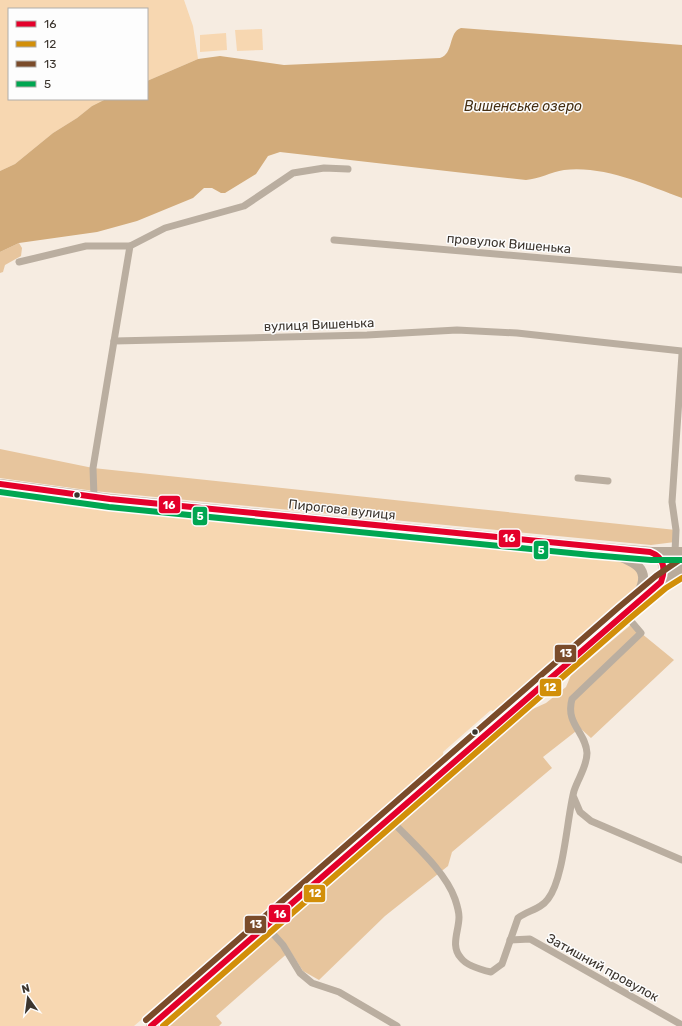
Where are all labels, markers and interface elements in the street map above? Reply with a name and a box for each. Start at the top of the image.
legend [8,8,148,100]
text: 16 [44,17,56,31]
text: 12 [44,37,56,51]
text: 13 [44,57,56,71]
text: 5 [44,77,51,91]
water label: Вишенське озеро [464,98,582,115]
street label: провулок Вишенька [446,231,572,256]
street label: вулиця Вишенька [264,315,374,334]
unlabelled marker [72,490,82,500]
line badge: 16 [158,495,181,514]
street label: Пирогова вулиця [288,496,396,523]
text: 16 [163,499,175,512]
line badge: 5 [192,506,208,526]
text: 5 [196,510,204,523]
line badge: 16 [498,529,521,548]
text: 16 [503,532,515,545]
line badge: 5 [533,540,549,560]
text: 5 [537,544,545,557]
line badge: 13 [554,644,577,663]
text: 13 [560,647,572,660]
line badge: 12 [539,678,562,697]
text: 12 [544,681,556,694]
unlabelled marker [470,727,480,737]
line badge: 12 [303,884,326,903]
text: 12 [309,887,321,900]
line badge: 16 [268,904,291,923]
text: 16 [274,908,286,921]
line badge: 13 [244,915,267,934]
text: 13 [250,918,262,931]
street label: Затишний провулок [544,930,661,1005]
north arrow [8,978,48,1018]
text: N [20,981,31,996]

